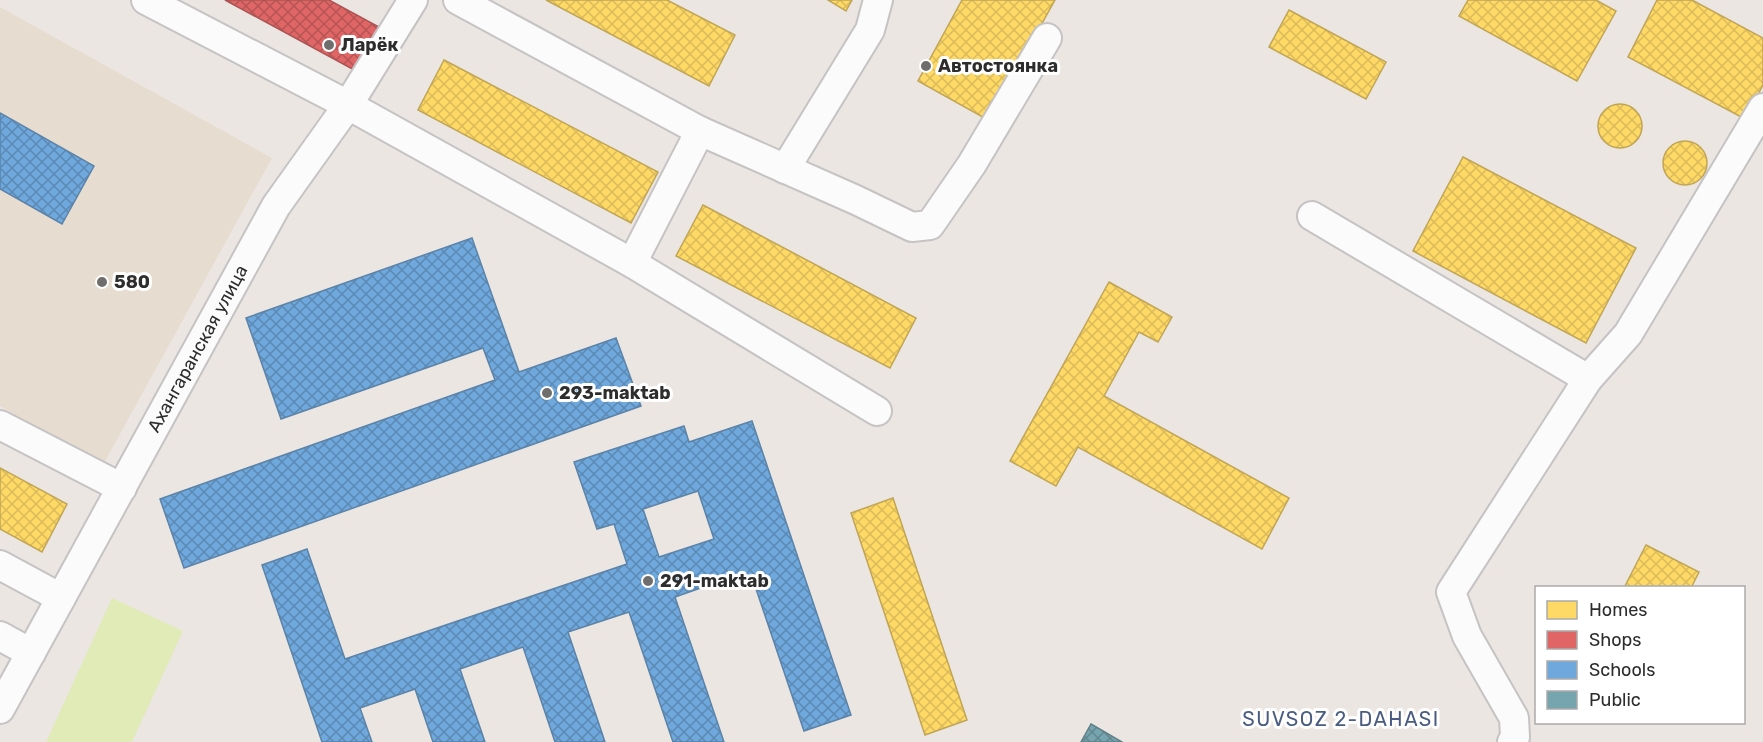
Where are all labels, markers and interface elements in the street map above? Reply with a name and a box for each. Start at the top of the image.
place label: Ларёк [341,34,398,56]
marker: Ларёк [322,38,336,52]
place label: Автостоянка [938,55,1058,77]
marker: Автостоянка [919,59,933,73]
street label: Ахангаранская улица [143,261,252,436]
place label: 580 [114,271,150,293]
marker: 580 [95,275,109,289]
place label: 293-maktab [559,382,671,404]
marker: 293-maktab [540,386,554,400]
place label: 291-maktab [660,570,769,592]
marker: 291-maktab [641,574,655,588]
legend [1535,586,1745,724]
text: Homes [1589,599,1647,621]
text: Shops [1589,629,1641,651]
text: Schools [1589,659,1655,681]
text: Public [1589,689,1641,711]
district label: SUVSOZ 2-DAHASI [1242,707,1440,731]

